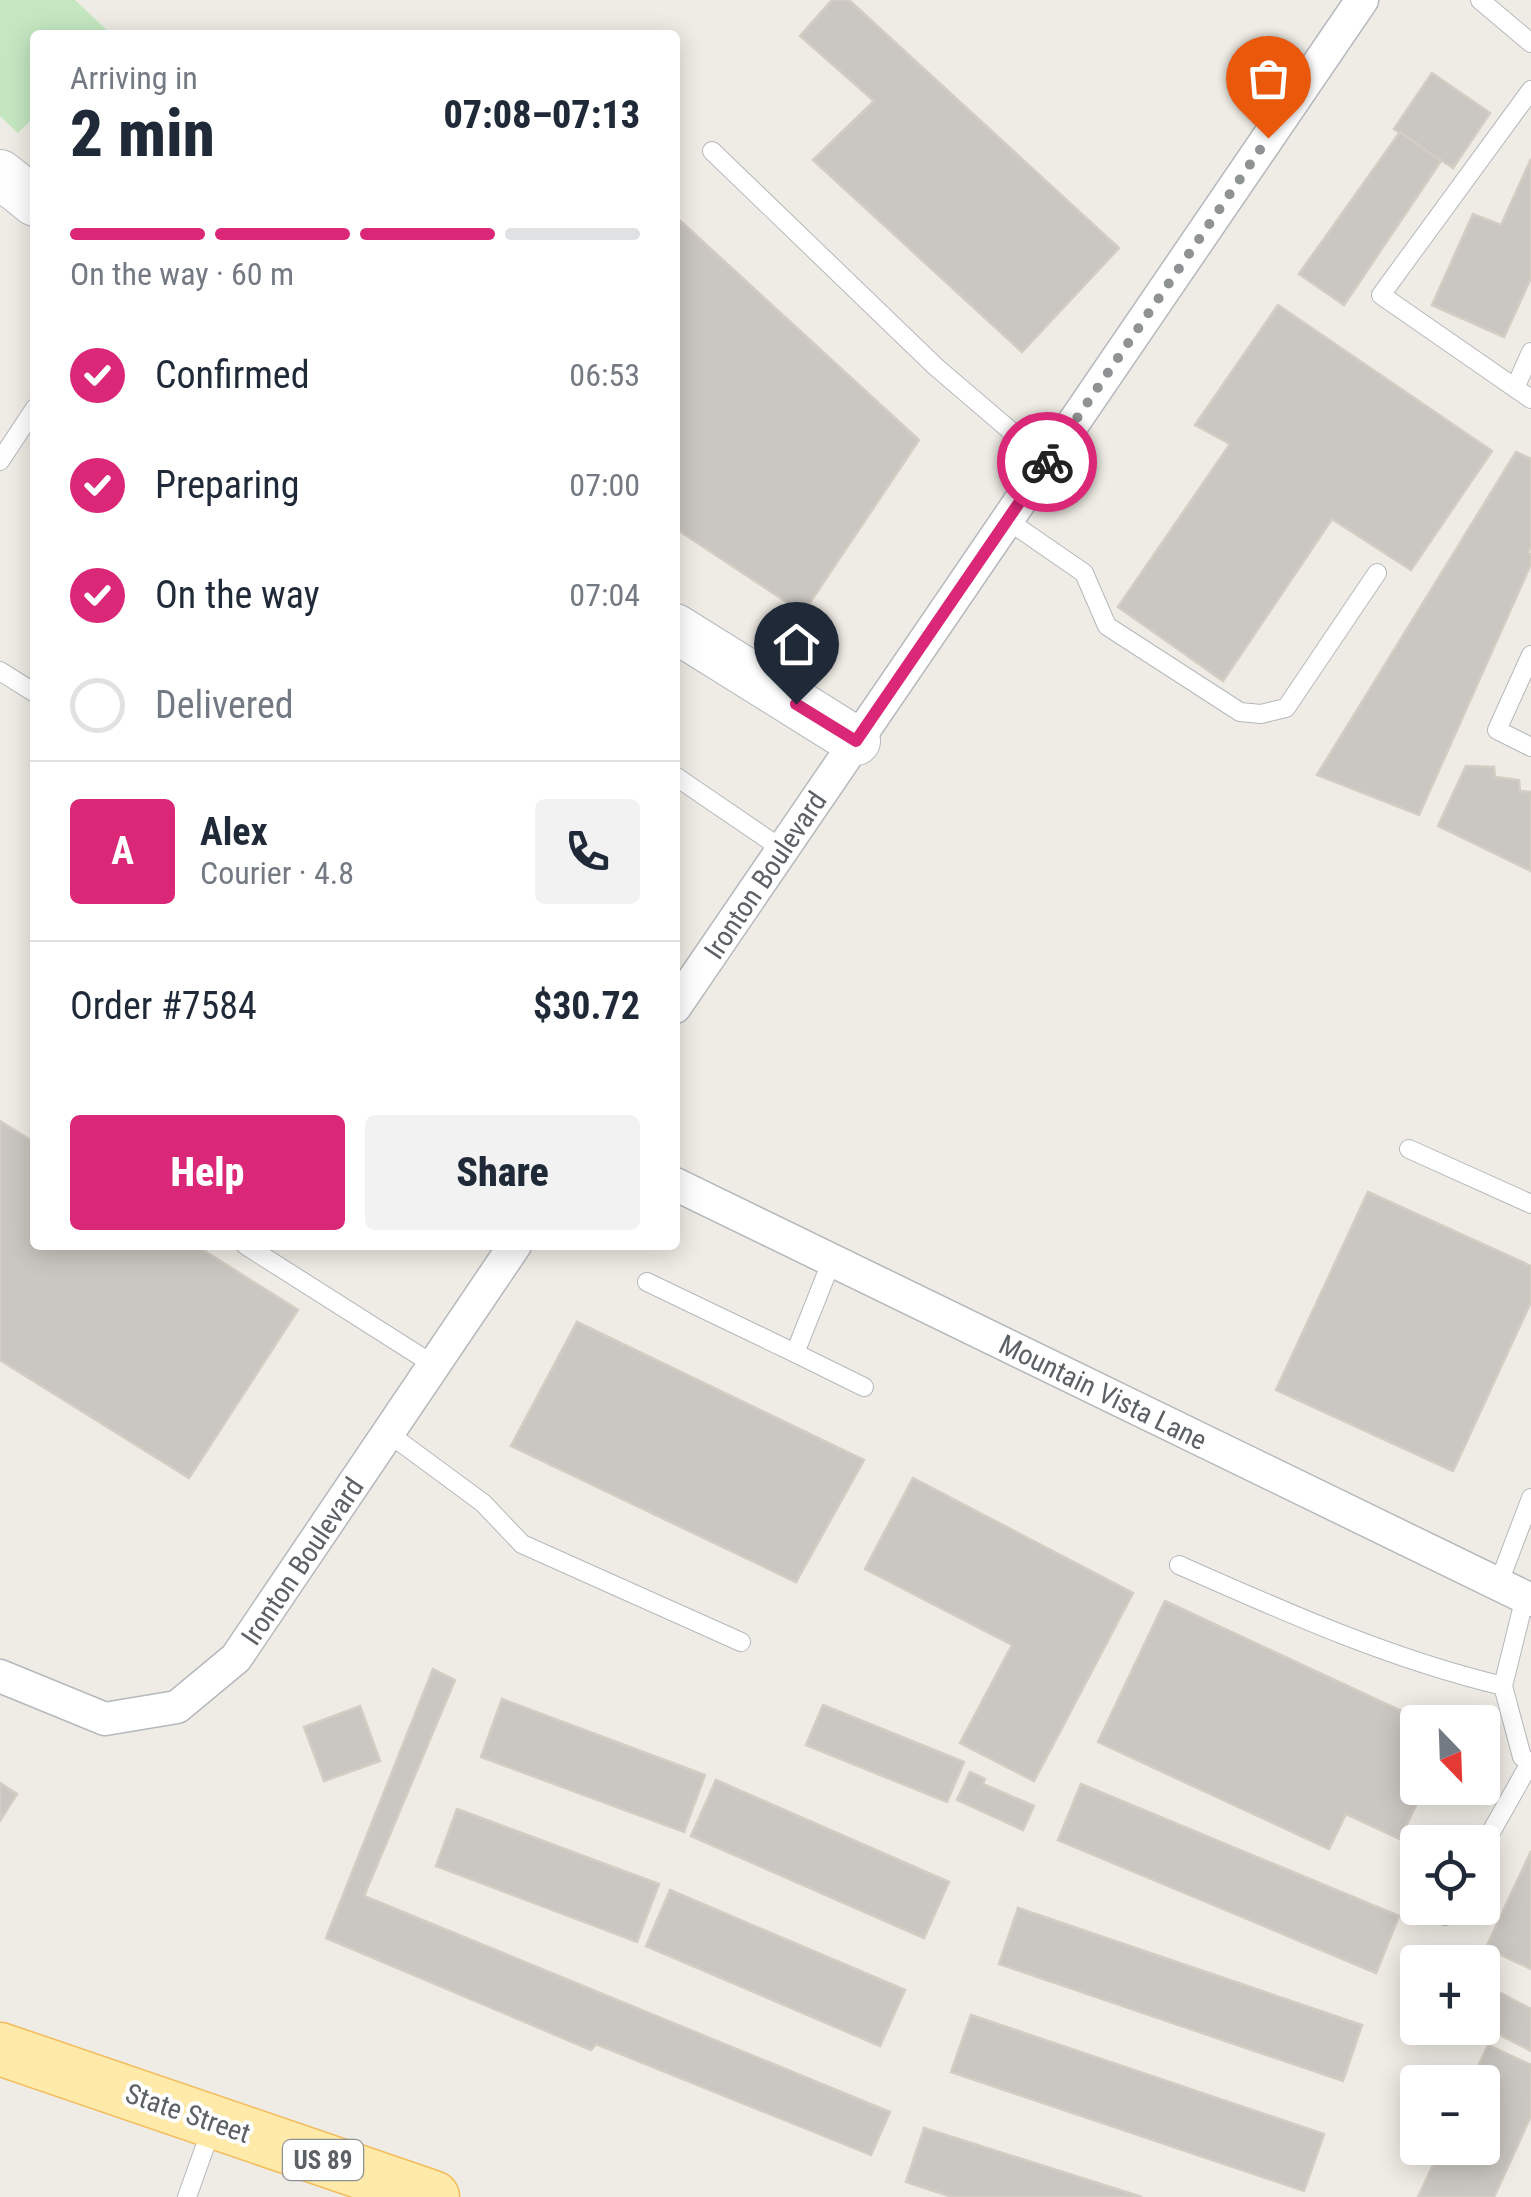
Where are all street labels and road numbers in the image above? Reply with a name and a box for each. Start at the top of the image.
street label: Ironton Boulevard [697,785,833,965]
street label: Mountain Vista Lane [994,1328,1212,1457]
street label: Ironton Boulevard [234,1471,370,1651]
street label: State Street [121,2077,255,2150]
road number: US 89 [283,2140,363,2180]

